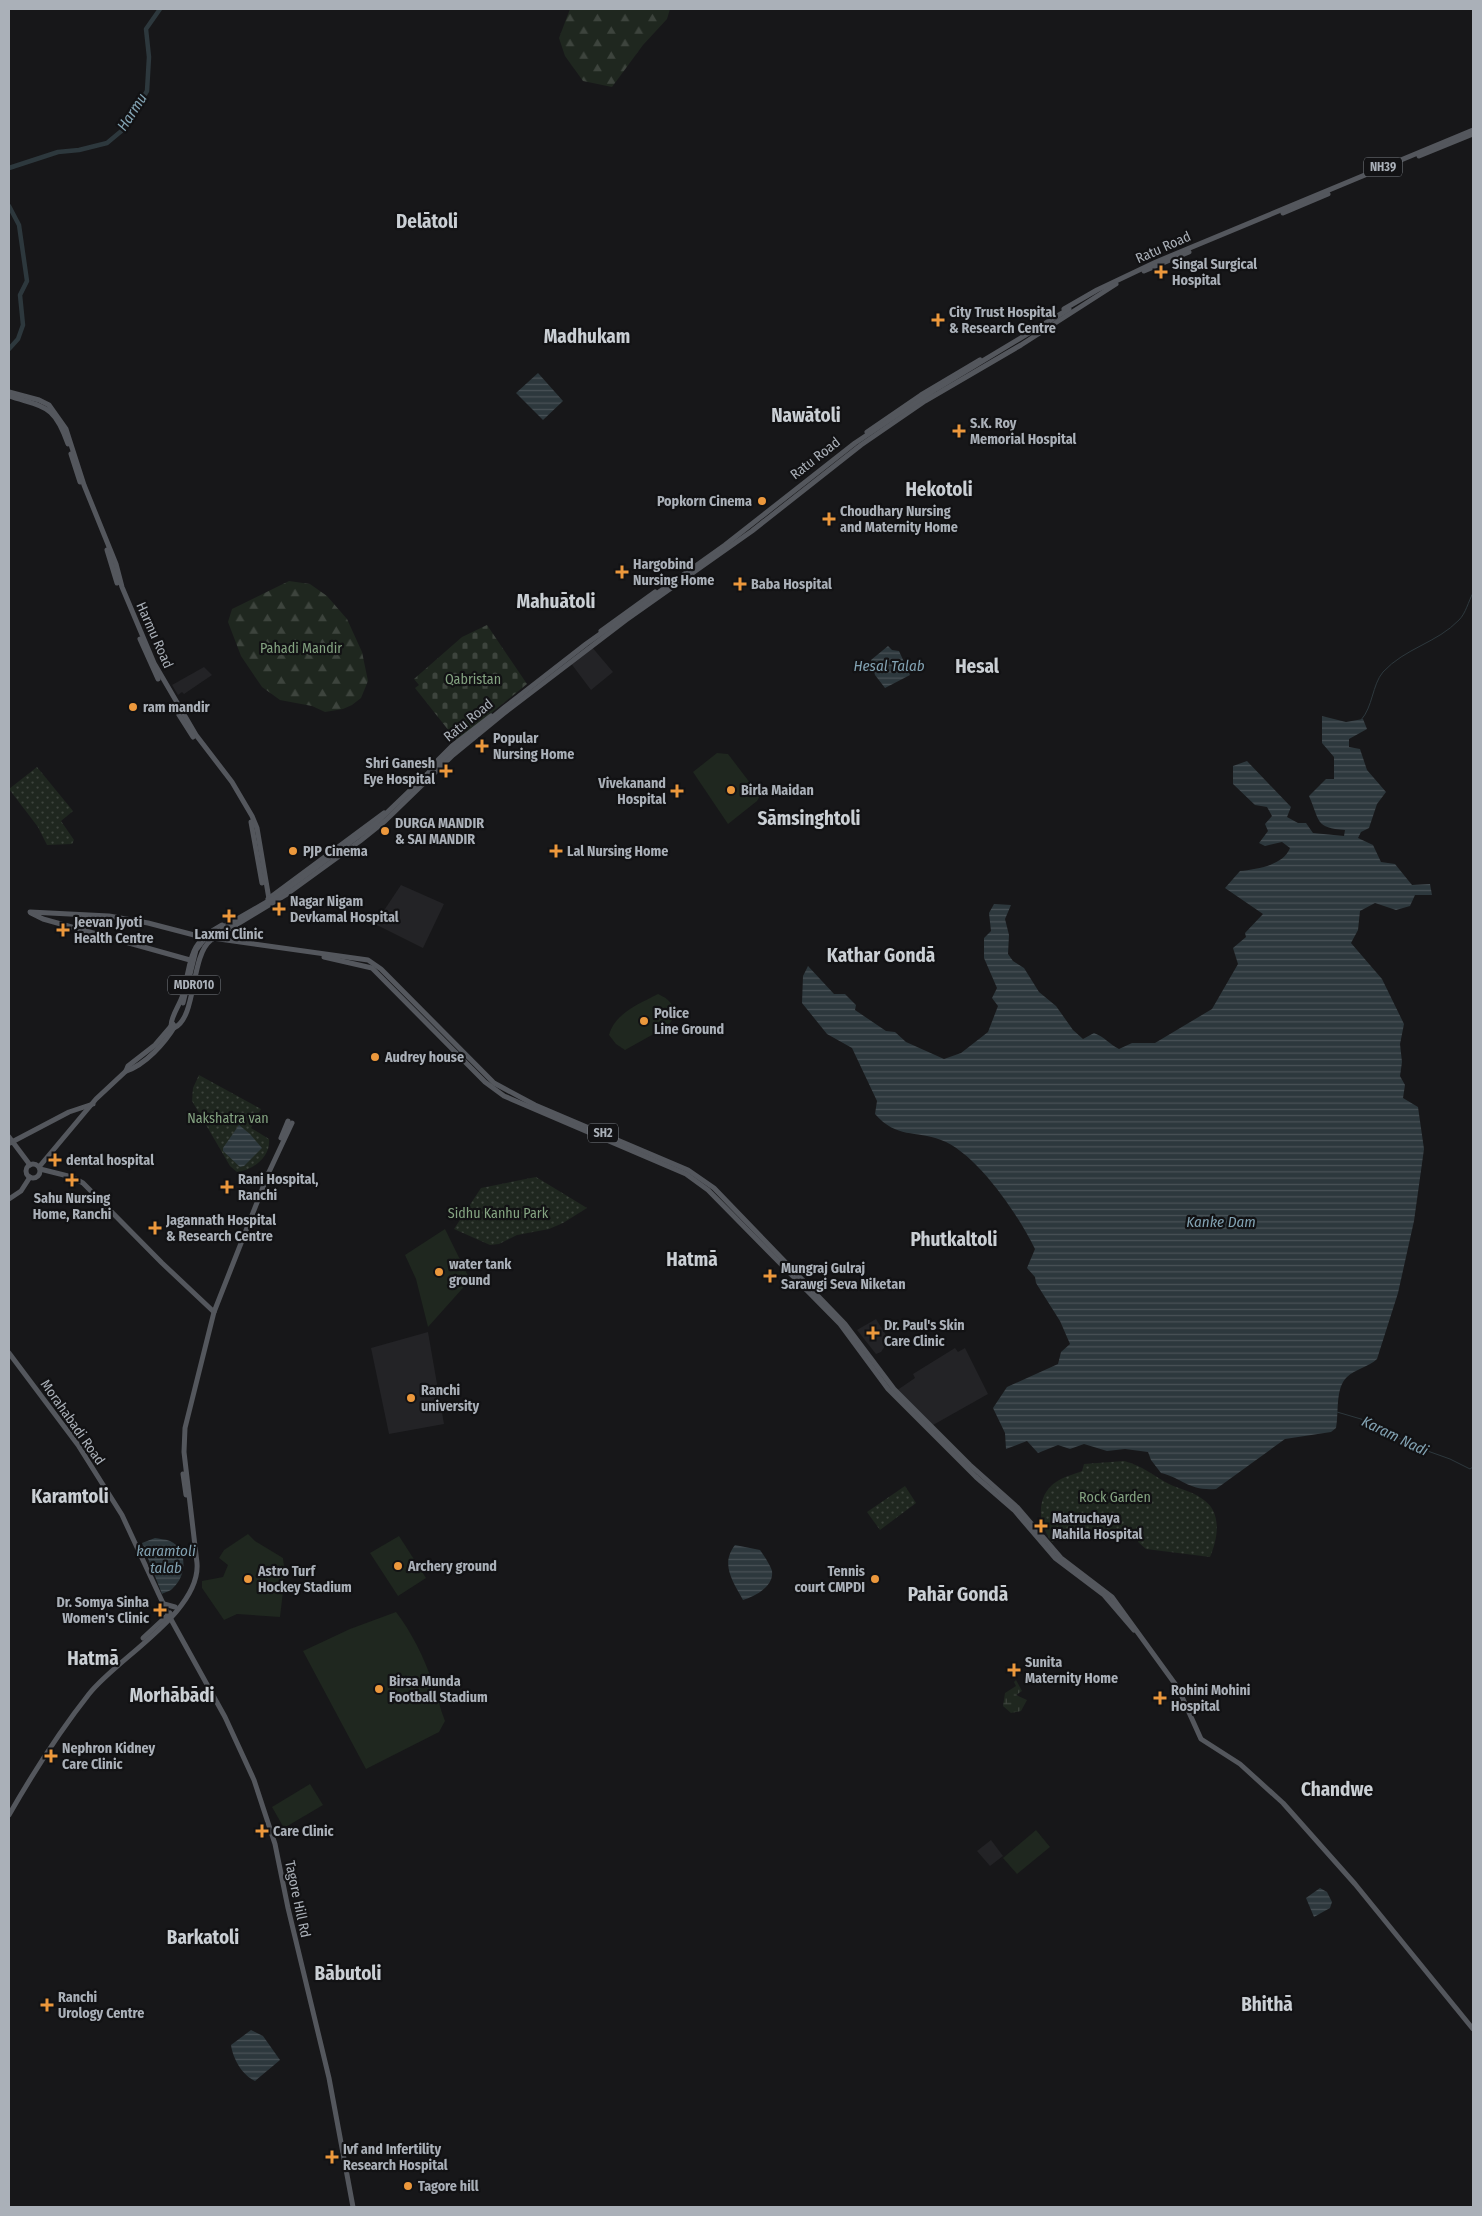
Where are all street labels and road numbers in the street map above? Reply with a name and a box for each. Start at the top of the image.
road number: NH39 [1364,158,1402,176]
street label: Ratu Road [1133,228,1193,267]
street label: Ratu Road [787,434,844,483]
street label: Harmu Road [132,599,177,671]
street label: Ratu Road [440,695,496,745]
road number: MDR010 [168,976,220,994]
road number: SH2 [588,1124,618,1142]
street label: Morahabadi Road [37,1376,108,1468]
street label: Tagore Hill Rd [281,1859,314,1939]

